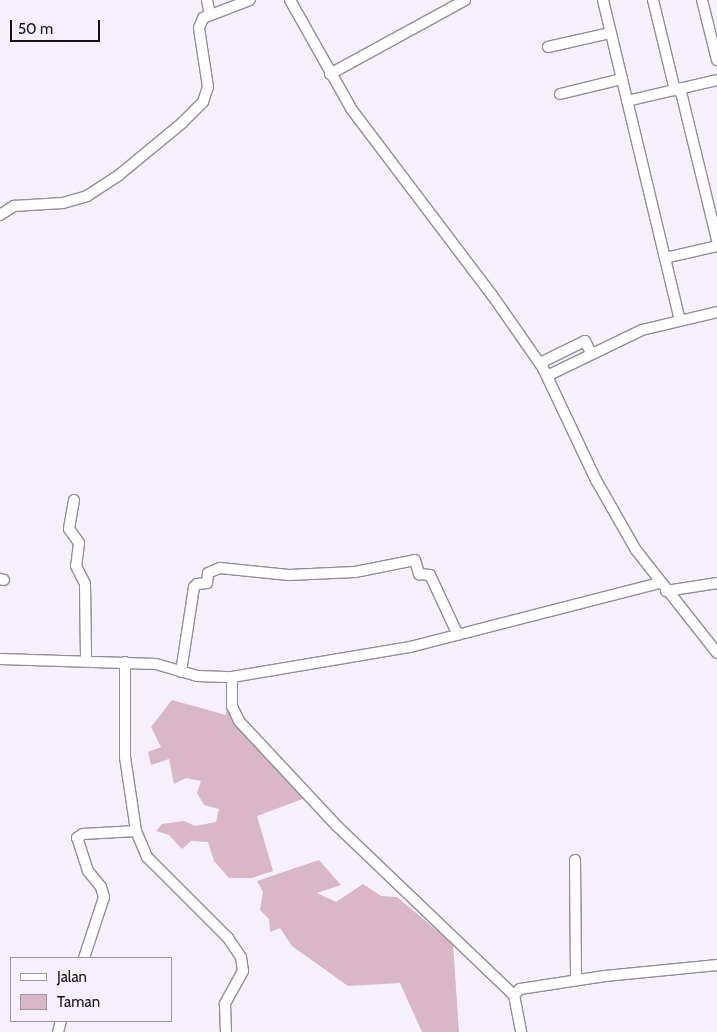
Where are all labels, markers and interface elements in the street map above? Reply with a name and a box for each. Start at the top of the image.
scale bar [12,10,102,42]
text: 50 m [18,20,53,38]
legend [10,957,172,1022]
text: Jalan [57,968,87,986]
text: Taman [57,993,100,1011]

